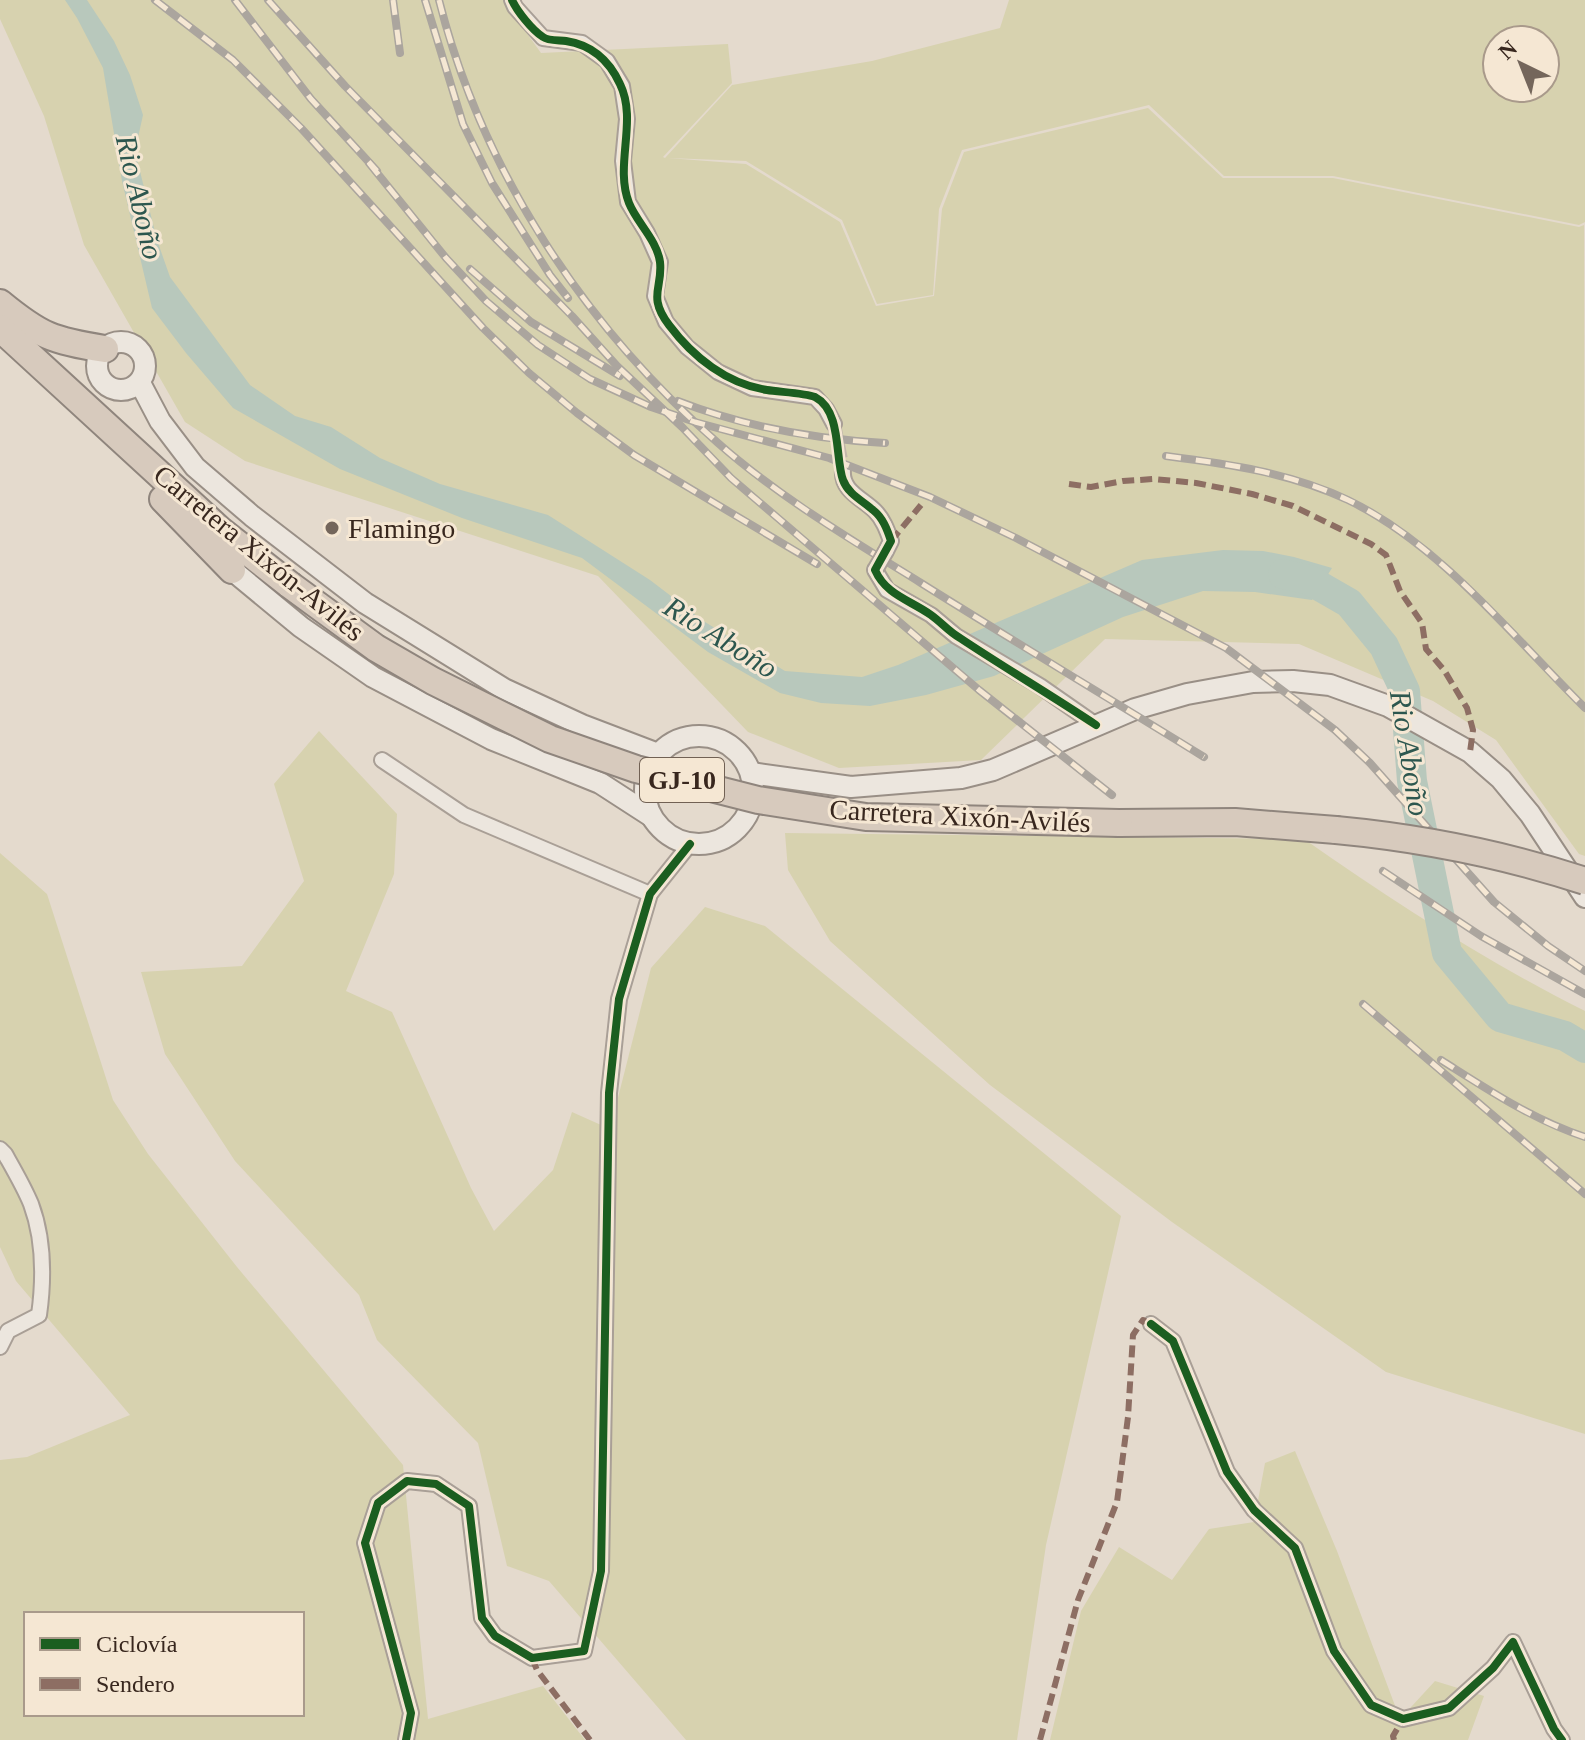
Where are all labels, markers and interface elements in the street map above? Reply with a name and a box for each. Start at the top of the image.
north arrow [1481,24,1561,104]
text: N [1493,35,1522,64]
water label: Rio Aboño [109,130,170,263]
street label: Carretera Xixón-Avilés [148,459,370,647]
place label: Flamingo [348,513,455,544]
marker: Flamingo [323,519,341,537]
water label: Rio Aboño [658,589,784,685]
water label: Rio Aboño [1384,687,1436,818]
road number: GJ-10 [640,758,724,802]
street label: Carretera Xixón-Avilés [829,794,1091,838]
legend [24,1612,304,1716]
text: Ciclovía [96,1631,178,1657]
text: Sendero [96,1671,175,1697]

